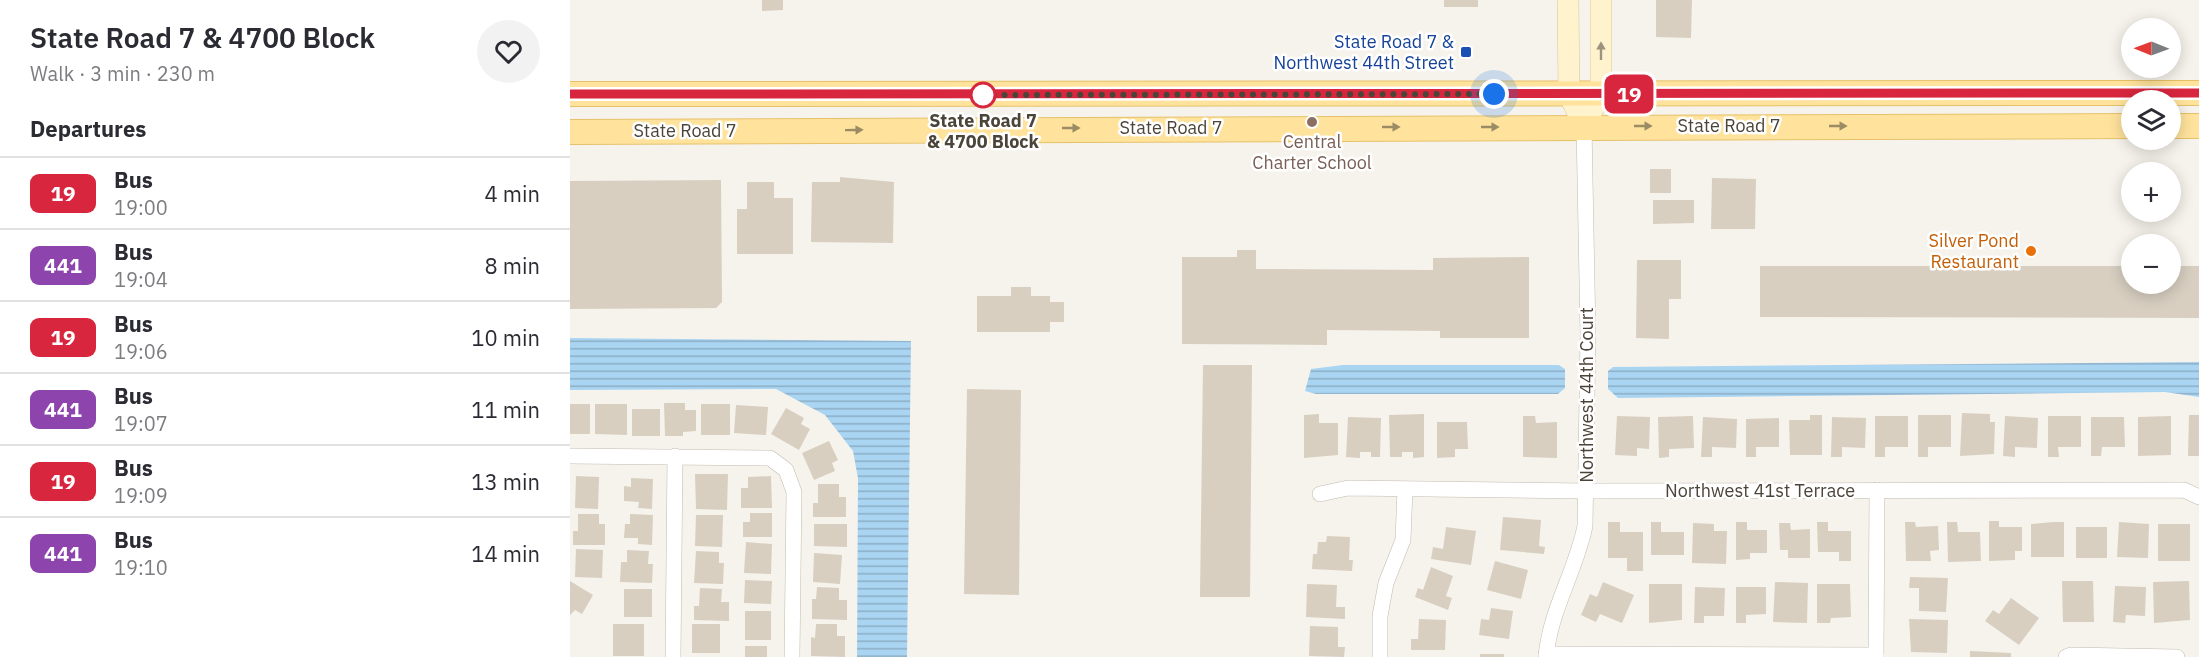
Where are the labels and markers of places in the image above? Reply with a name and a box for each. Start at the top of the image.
place label: State Road 7 & Northwest 44th Street [1273,30,1455,74]
marker: State Road 7 & Northwest 44th Street [1459,45,1473,59]
marker: State Road 7 & 4700 Block [970,82,996,108]
place label: State Road 7 & 4700 Block [927,109,1040,153]
marker: Central Charter School [1305,115,1319,129]
place label: Central Charter School [1252,130,1372,174]
place label: Silver Pond Restaurant [1929,229,2019,273]
marker: Silver Pond Restaurant [2024,244,2038,258]

